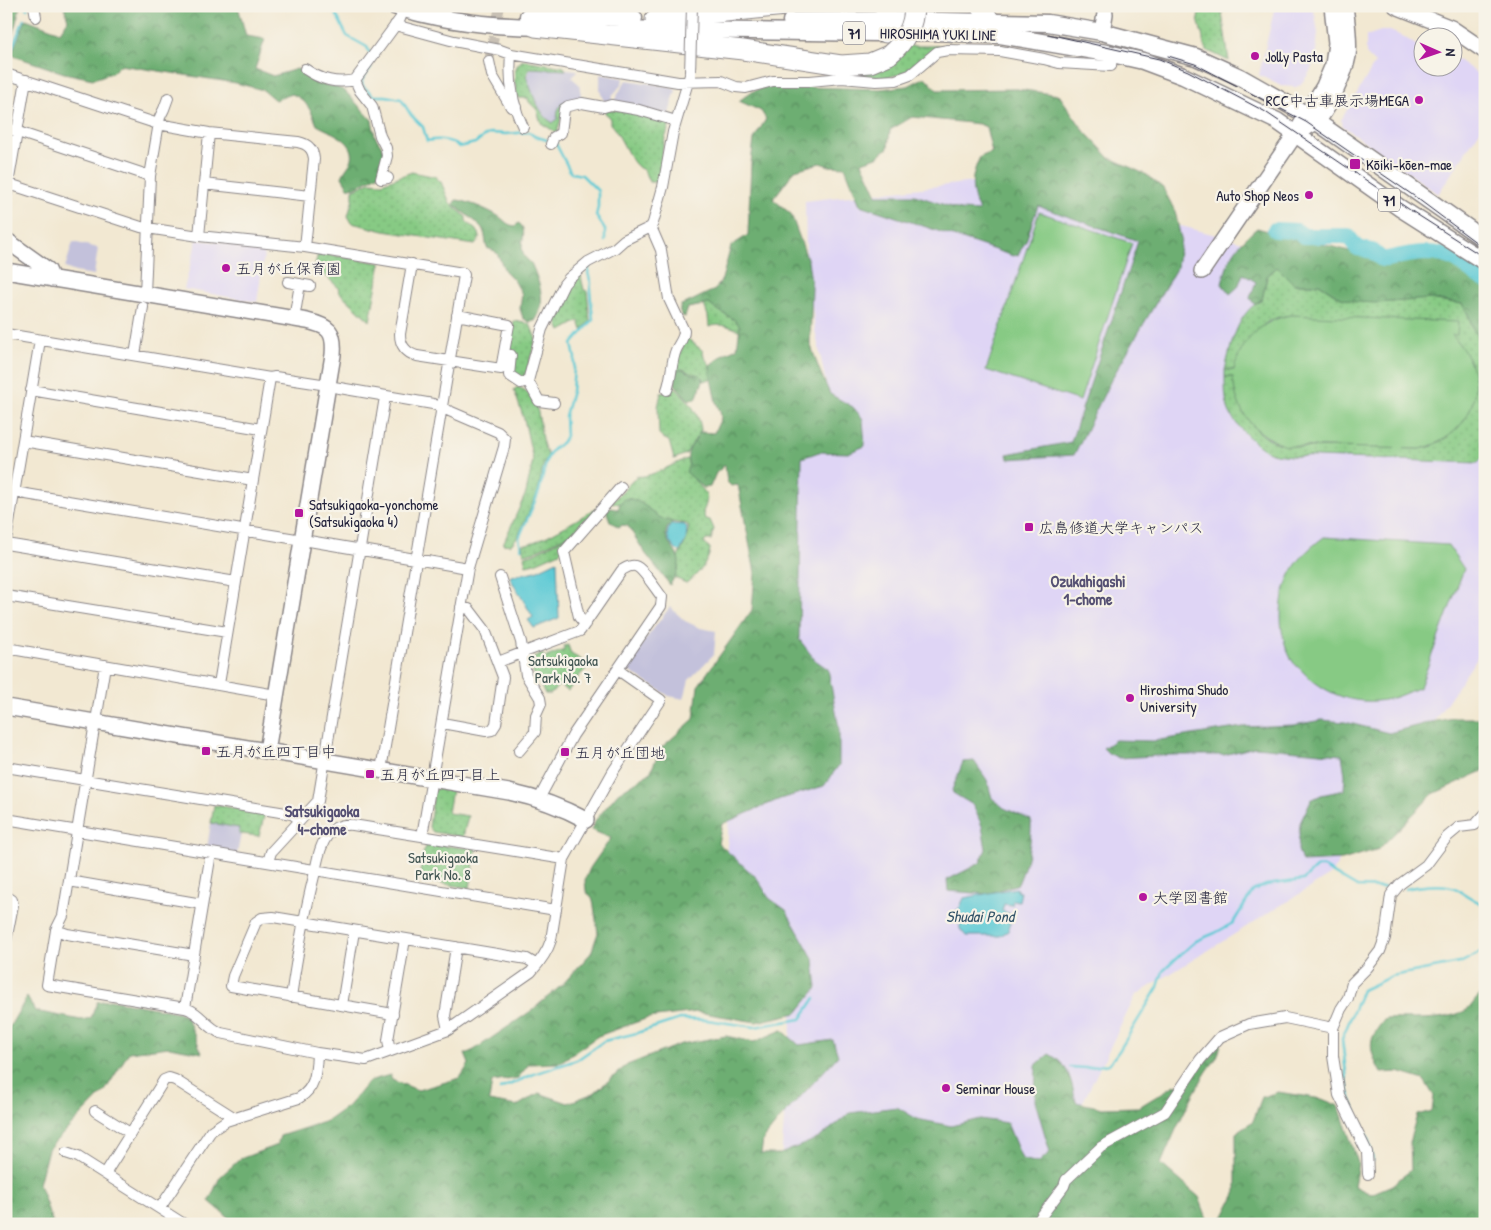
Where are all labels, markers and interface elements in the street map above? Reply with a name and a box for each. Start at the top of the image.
road number: 71 [843,22,865,44]
street label: HIROSHIMA YUKI LINE [880,22,997,46]
north arrow [1414,28,1464,78]
place label: Jolly Pasta [1265,46,1323,67]
text: N [1442,48,1461,57]
marker: Jolly Pasta [1249,50,1261,62]
place label: RCC中古車展示場MEGA [1266,90,1410,111]
marker: RCC中古車展示場MEGA [1413,94,1425,106]
place label: Kōiki-kōen-mae [1366,154,1452,175]
marker: Kōiki-kōen-mae [1348,157,1362,171]
place label: Auto Shop Neos [1216,185,1299,206]
road number: 71 [1378,188,1400,212]
marker: Auto Shop Neos [1303,189,1315,201]
place label: 五月が丘保育園 [236,258,341,279]
marker: 五月が丘保育園 [220,262,232,274]
place label: Satsukigaoka-yonchome (Satsukigaoka 4) [309,494,439,532]
marker: Satsukigaoka-yonchome (Satsukigaoka 4) [293,507,305,519]
place label: 広島修道大学キャンパス [1039,517,1203,538]
marker: 広島修道大学キャンパス [1023,521,1035,533]
district label: Ozukahigashi 1-chome [1050,570,1126,610]
park label: Satsukigaoka Park No. 7 [528,650,598,688]
place label: Hiroshima Shudo University [1140,679,1228,717]
marker: Hiroshima Shudo University [1124,692,1136,704]
place label: 五月が丘四丁目中 [216,741,336,762]
place label: 五月が丘団地 [575,742,665,763]
marker: 五月が丘四丁目中 [200,745,212,757]
marker: 五月が丘団地 [559,746,571,758]
place label: 五月が丘四丁目上 [380,764,500,785]
marker: 五月が丘四丁目上 [364,768,376,780]
district label: Satsukigaoka 4-chome [285,800,360,840]
park label: Satsukigaoka Park No. 8 [408,847,478,885]
place label: 大学図書館 [1153,887,1228,908]
marker: 大学図書館 [1137,891,1149,903]
water label: Shudai Pond [946,905,1017,927]
place label: Seminar House [956,1078,1035,1099]
marker: Seminar House [940,1082,952,1094]

